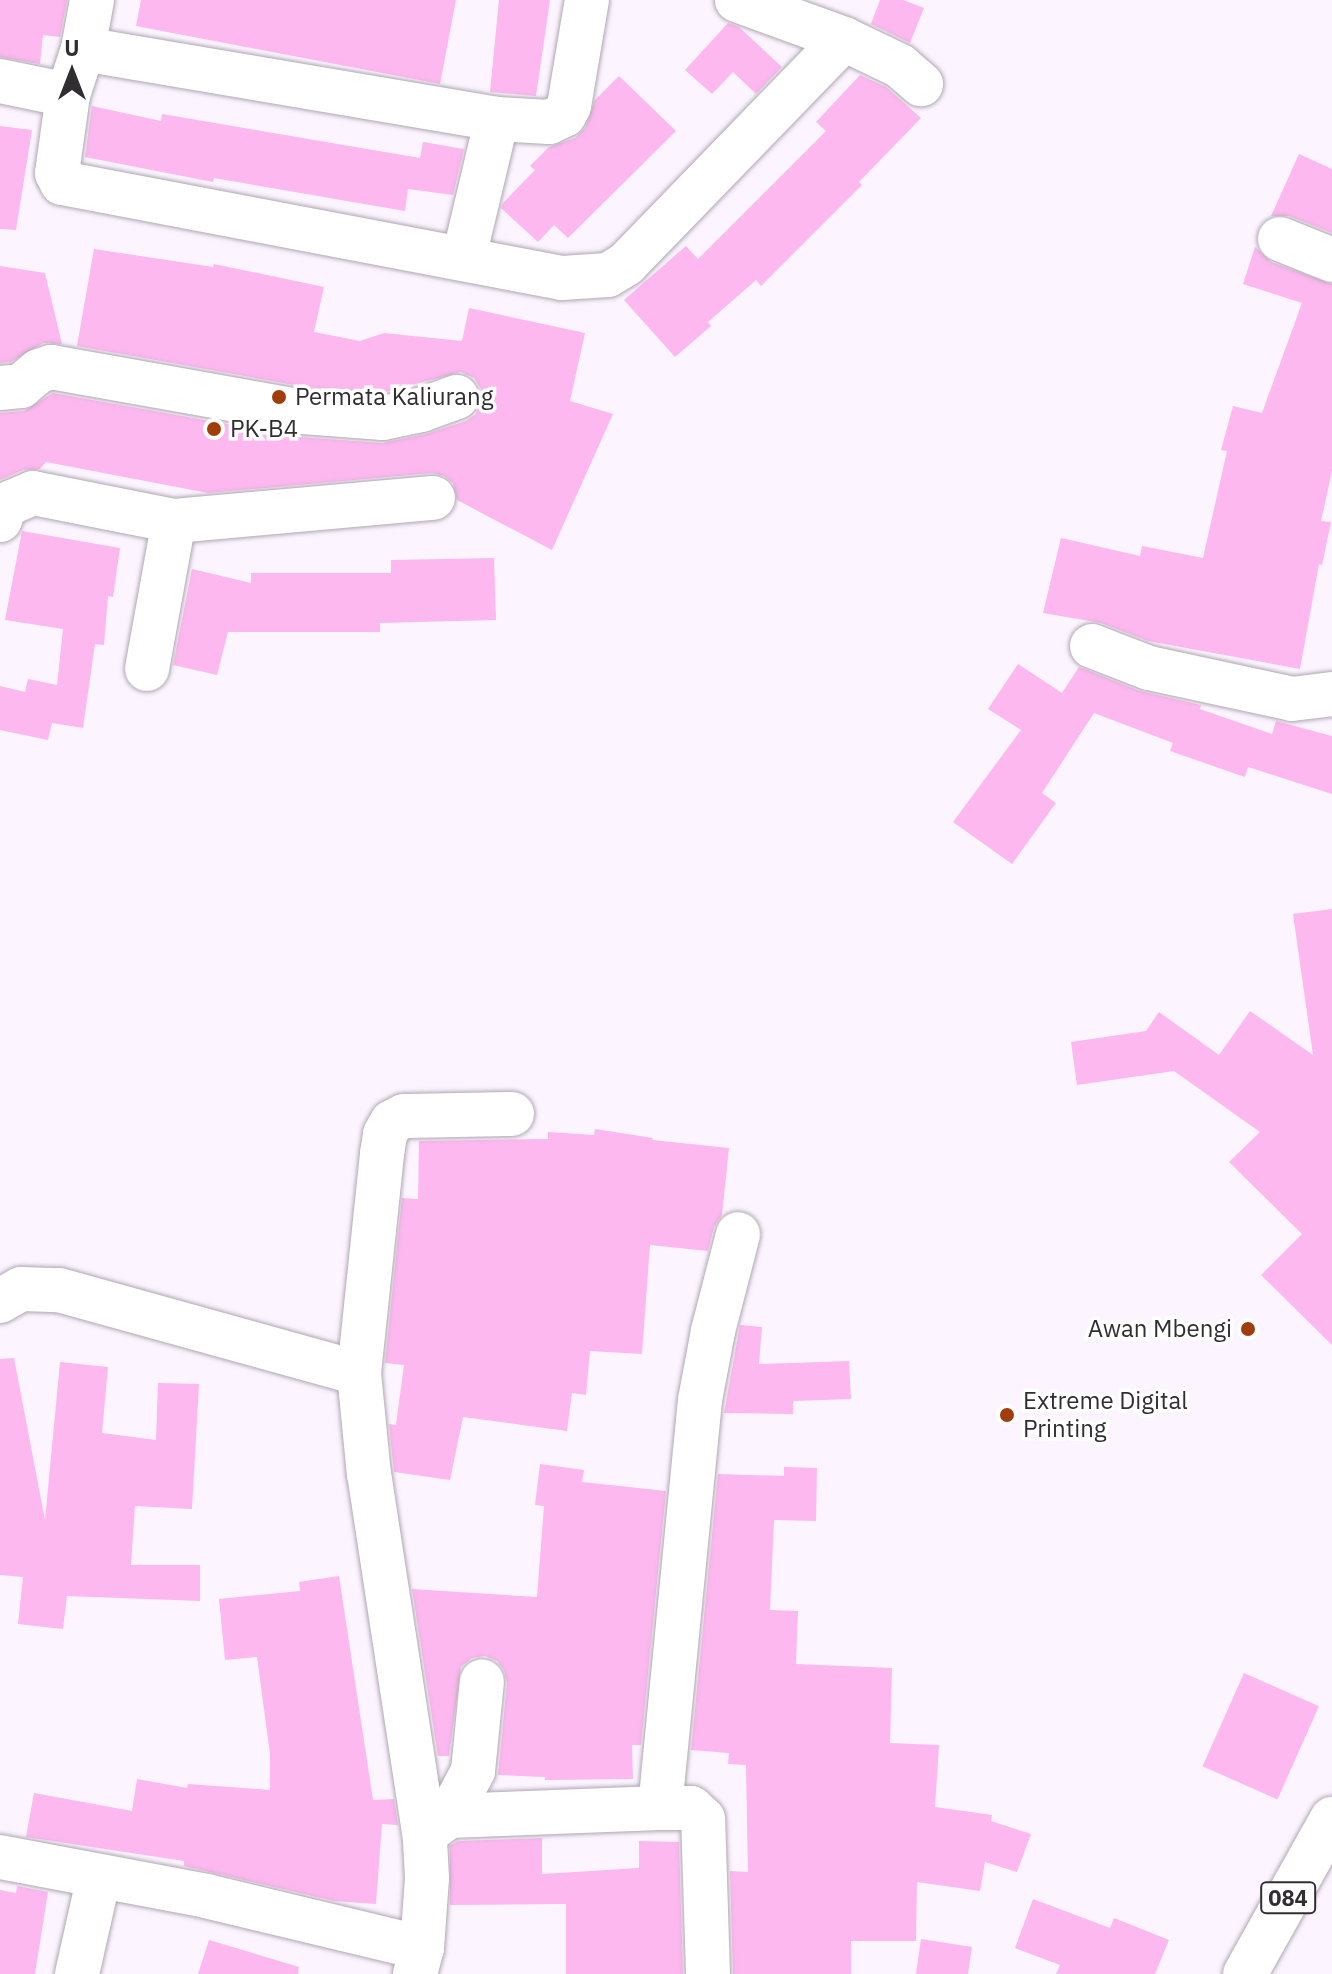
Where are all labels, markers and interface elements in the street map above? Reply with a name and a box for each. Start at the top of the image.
north arrow [32,32,112,112]
text: U [64,33,80,62]
place label: Permata Kaliurang [295,383,493,411]
marker: Permata Kaliurang [270,388,288,406]
place label: PK-B4 [230,415,298,443]
marker: PK-B4 [205,420,223,438]
place label: Awan Mbengi [1088,1315,1232,1343]
marker: Awan Mbengi [1239,1320,1257,1338]
place label: Extreme Digital Printing [1023,1387,1188,1443]
marker: Extreme Digital Printing [998,1406,1016,1424]
road number: 084 [1260,1880,1316,1916]

